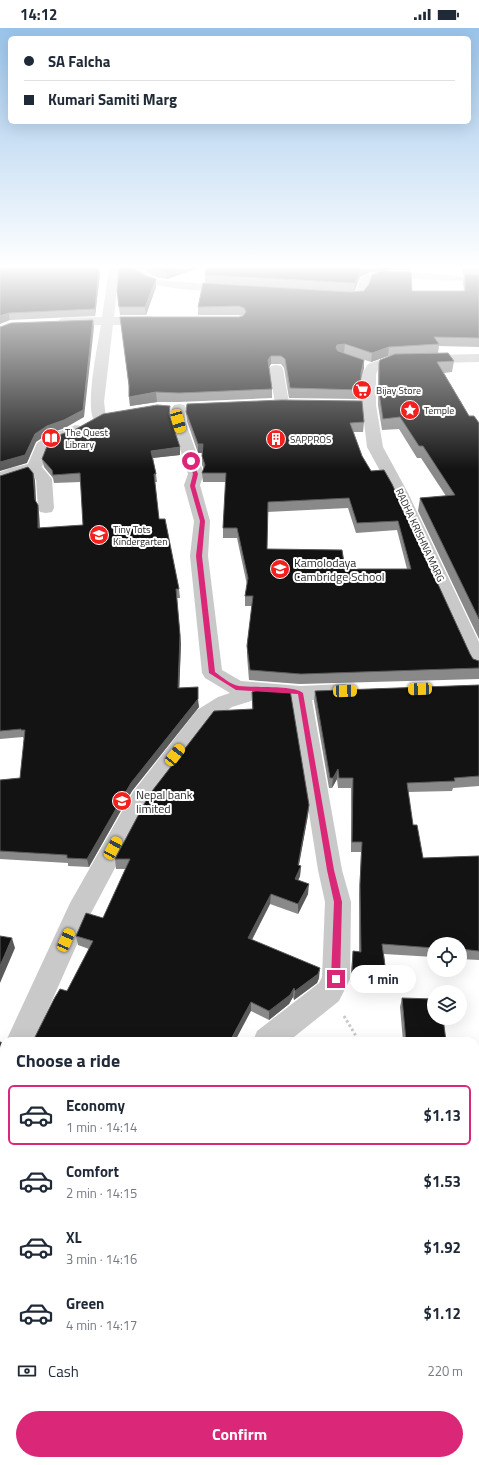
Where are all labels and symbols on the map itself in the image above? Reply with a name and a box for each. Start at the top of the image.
supermarket icon: Bijay Store [351,379,373,401]
place label: Bijay Store [376,383,421,398]
place icon: Temple [399,399,421,421]
place label: Temple [424,403,454,418]
car [169,408,187,434]
place label: The Quest Library [65,425,108,452]
library icon: The Quest Library [40,427,62,449]
building icon: SAPPROS [265,428,287,450]
place label: SAPPROS [290,432,331,447]
route start [182,452,200,470]
street label: RADHA KRISHNA MARG [392,486,448,584]
place label: Tiny Tots Kindergarten [113,522,168,549]
school or university icon: Tiny Tots Kindergarten [88,524,110,546]
place label: Kamolodaya Cambridge School [294,553,385,586]
school or university icon: Kamolodaya Cambridge School [269,558,291,580]
car [408,683,432,695]
car [333,685,357,697]
car [163,742,187,768]
place label: Nepal bank limited [136,785,193,818]
school or university icon: Nepal bank limited [111,790,133,812]
car [102,835,124,861]
car [56,927,76,953]
callout: 1 min [350,965,416,993]
route end [327,970,345,988]

